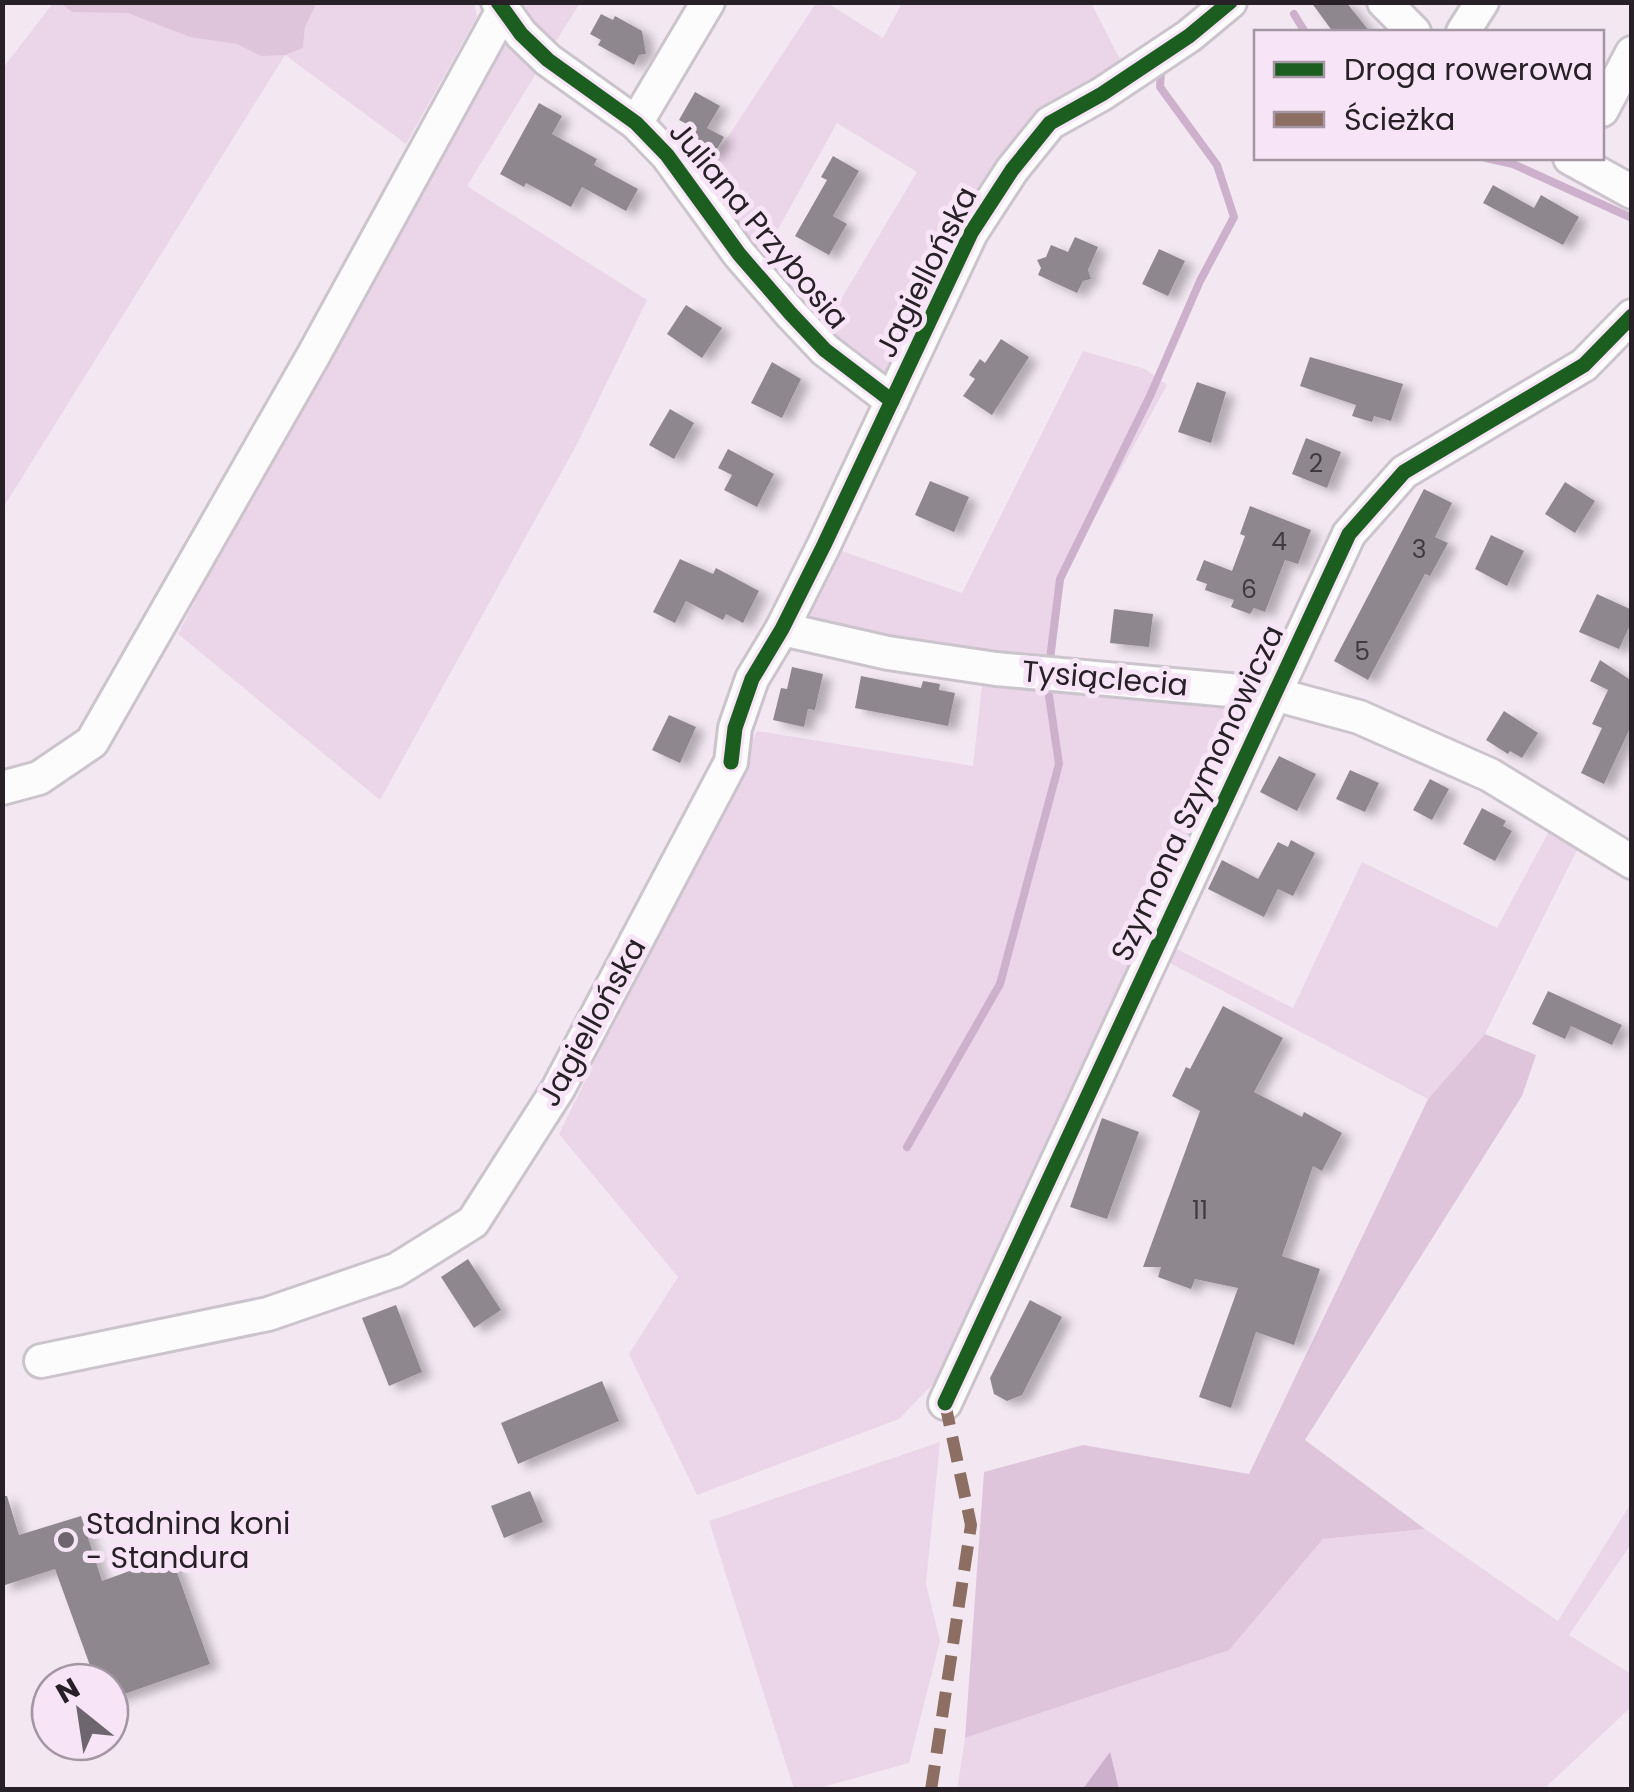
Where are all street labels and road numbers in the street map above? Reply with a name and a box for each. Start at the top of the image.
street label: Juliana Przybosia [659,112,859,338]
street label: Jagiellońska [864,179,988,365]
street label: Szymona Szymonowicza [1100,618,1294,968]
street label: Tysiąclecia [1020,649,1190,707]
street label: Jagiellońska [528,930,656,1114]

